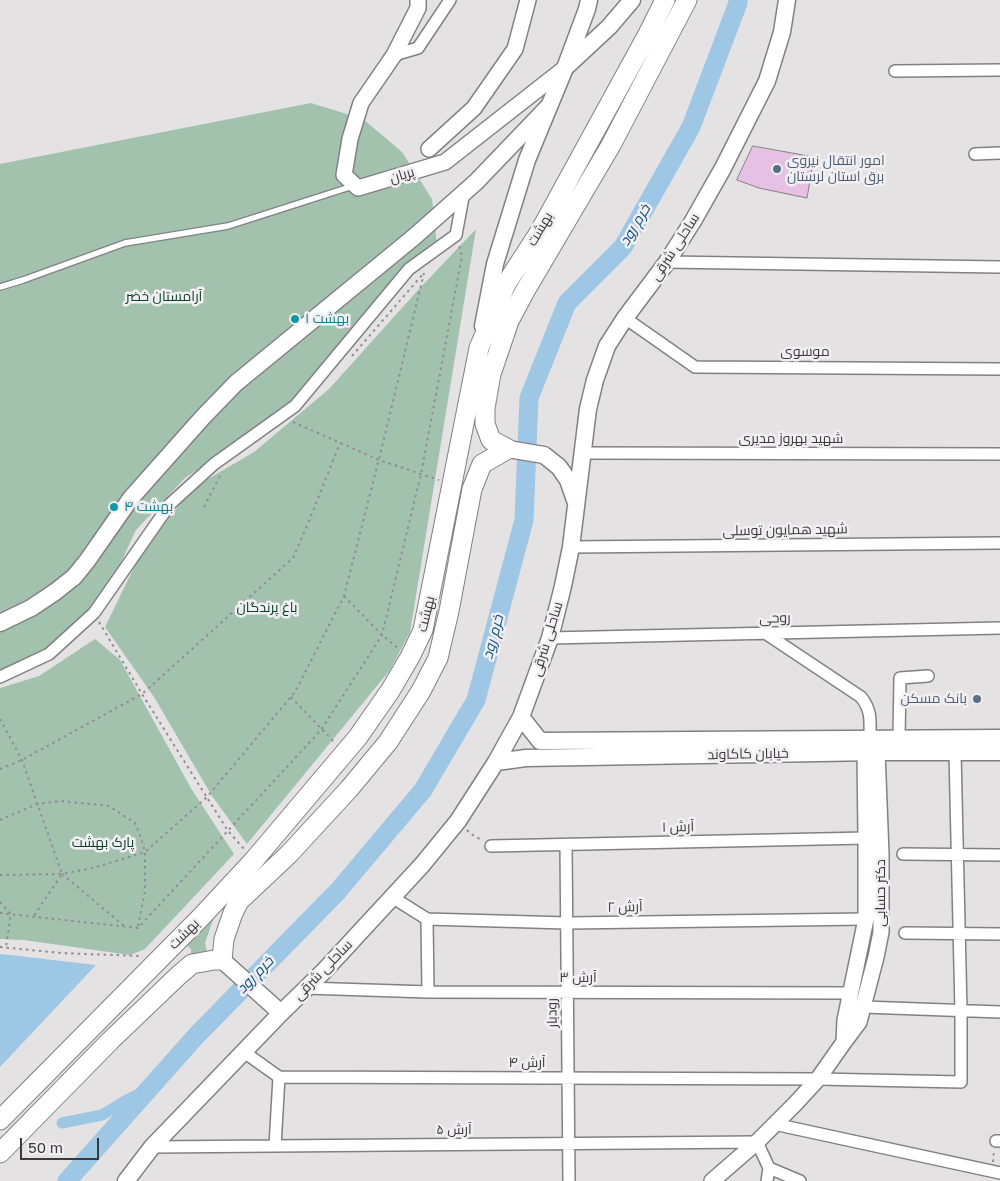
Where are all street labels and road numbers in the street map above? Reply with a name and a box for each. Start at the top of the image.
street label: پریان [388,163,416,187]
street label: بهشت [523,209,557,249]
street label: ساحلی شرقی [647,210,703,284]
street label: موسوی [780,344,830,360]
street label: شهید بهروز مدیری [739,431,843,447]
street label: شهید همایون توسلی [722,521,848,539]
street label: بهشت [413,594,439,634]
street label: ساحلی شرقی [528,600,566,678]
street label: روحی [759,609,791,627]
street label: خیابان کاکاوند [707,745,789,763]
street label: آرش ۱ [662,818,694,836]
street label: دکتر حسابی [873,859,889,927]
street label: آرش ۲ [607,898,643,916]
street label: بهشت [165,915,203,953]
street label: ساحلی شرقی [290,936,356,1004]
street label: آرش ۳ [559,970,597,986]
street label: رودبار [543,998,561,1028]
street label: آرش ۴ [508,1055,546,1071]
street label: آرش ۵ [436,1122,472,1138]

